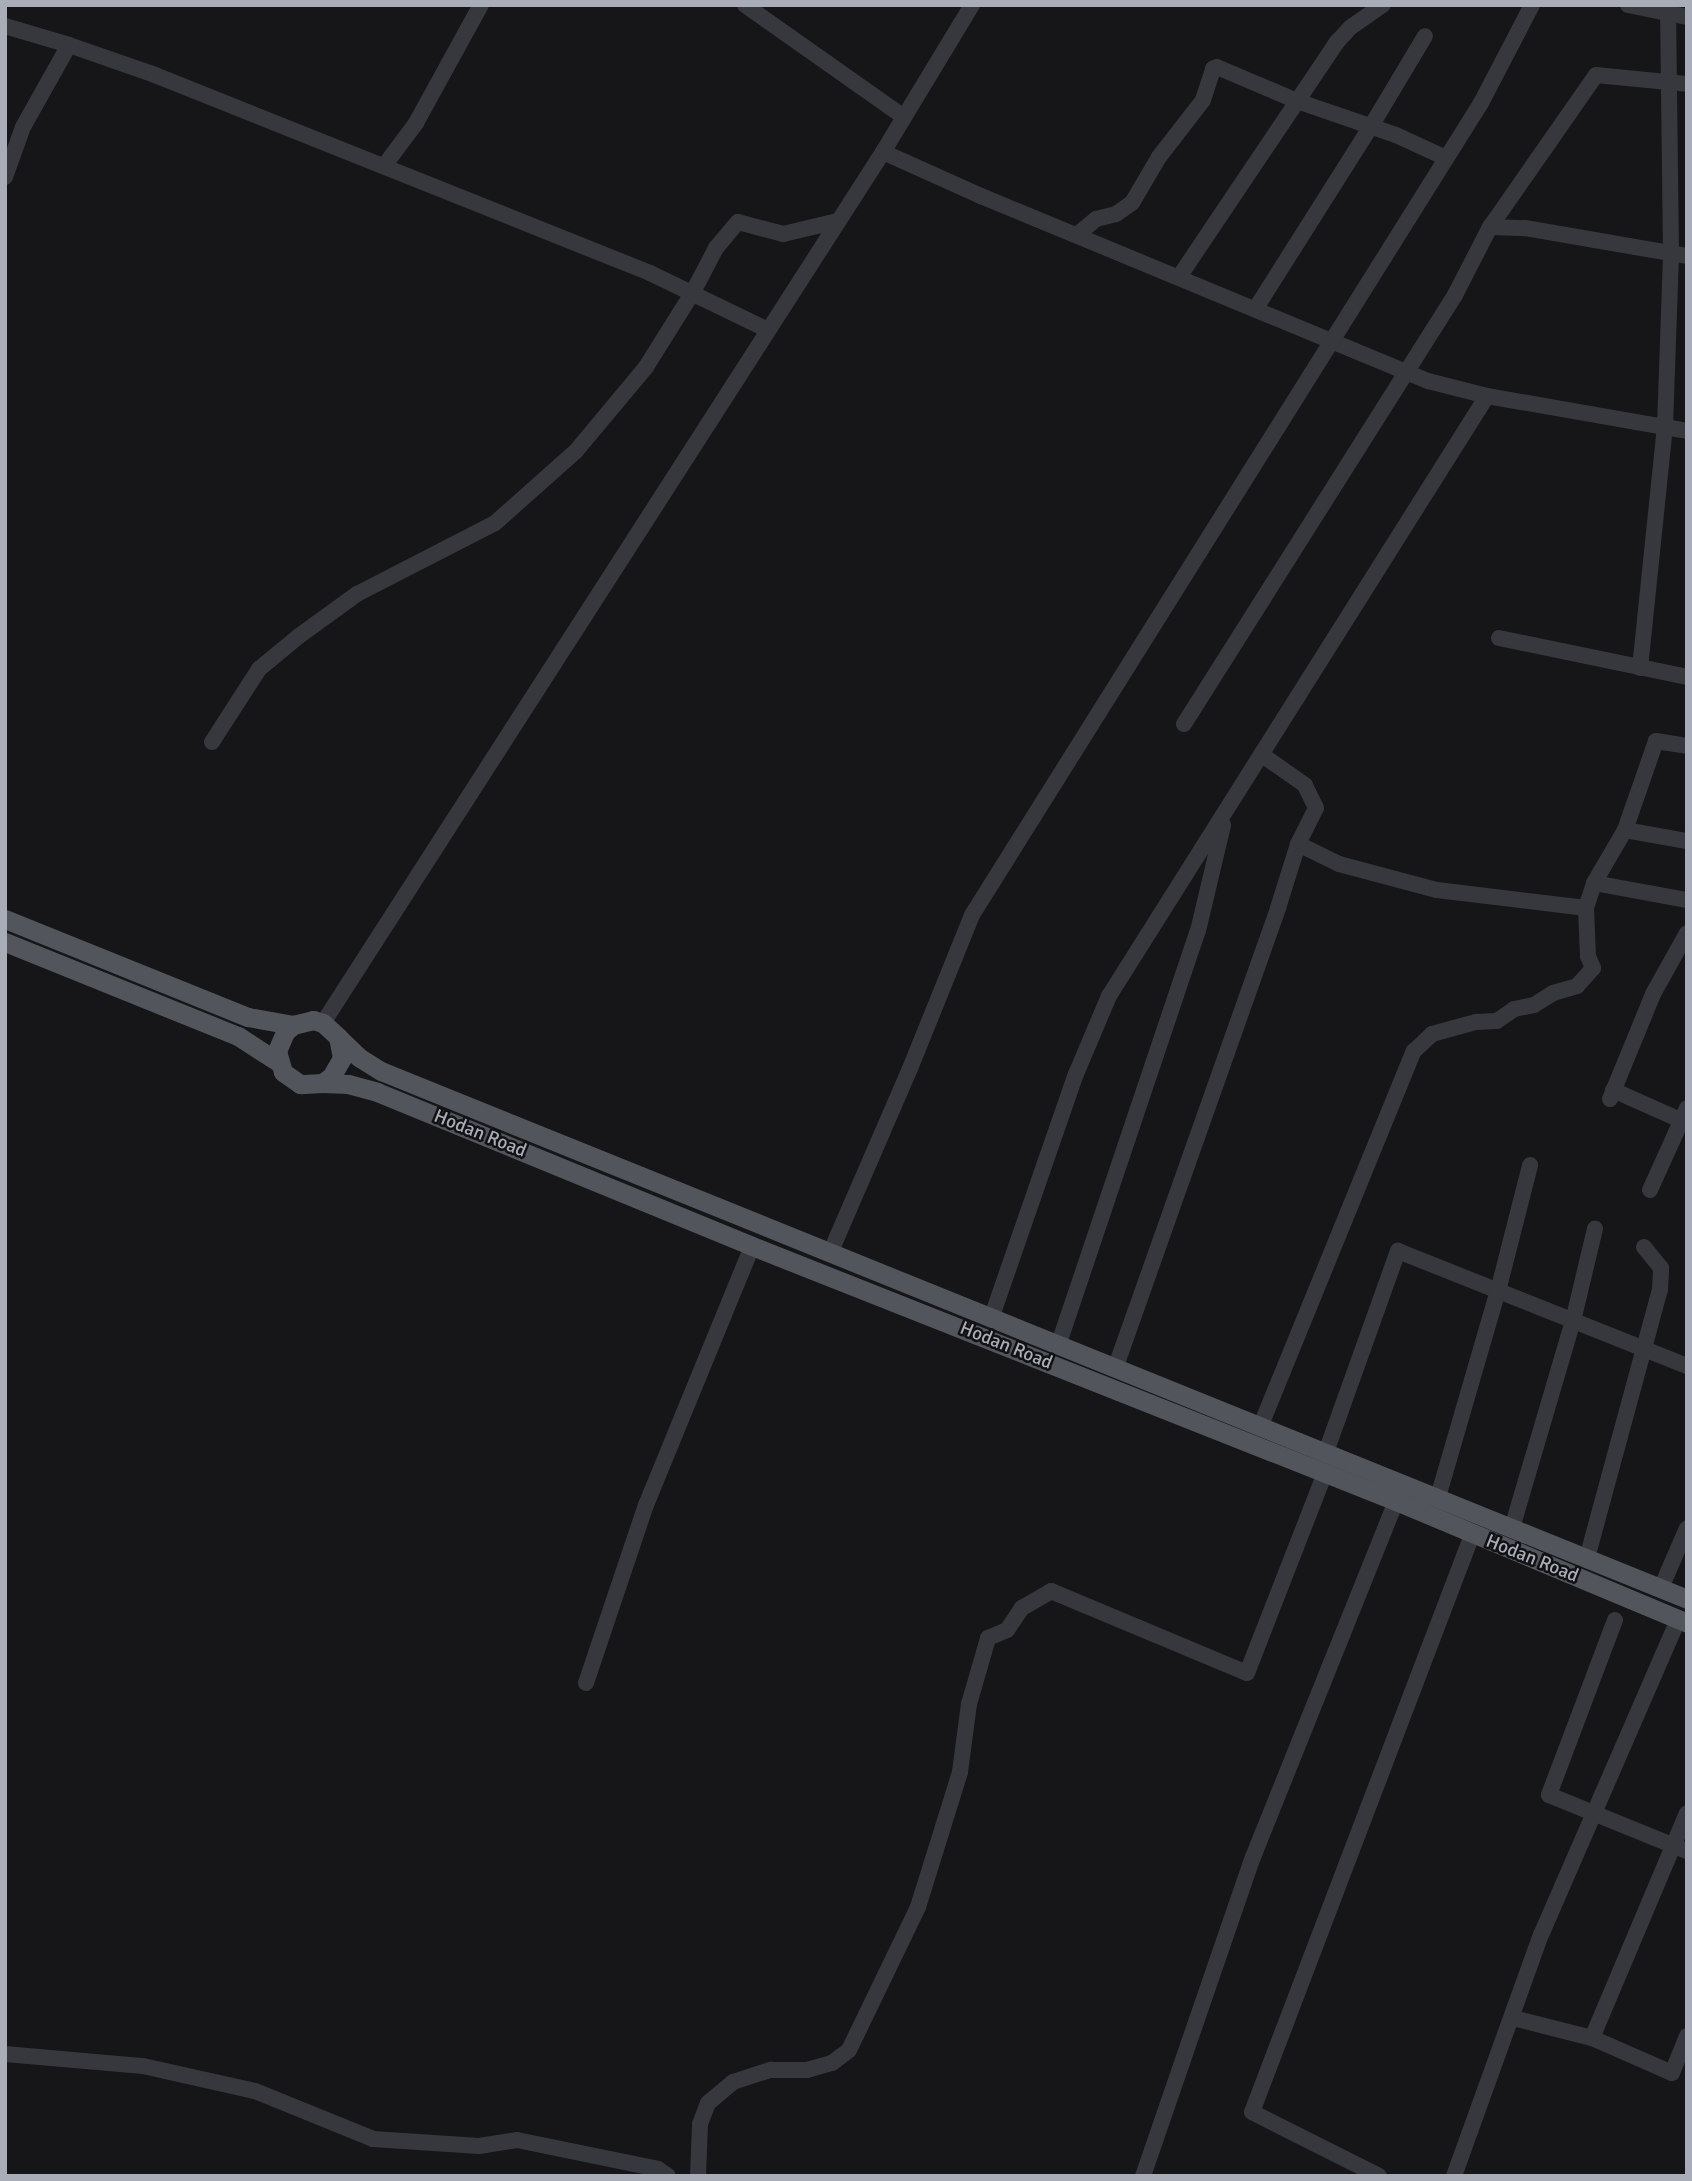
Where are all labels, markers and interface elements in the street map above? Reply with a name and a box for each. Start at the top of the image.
street label: Hodan Road [430,1105,530,1163]
street label: Hodan Road [956,1317,1056,1375]
street label: Hodan Road [1482,1530,1582,1588]

